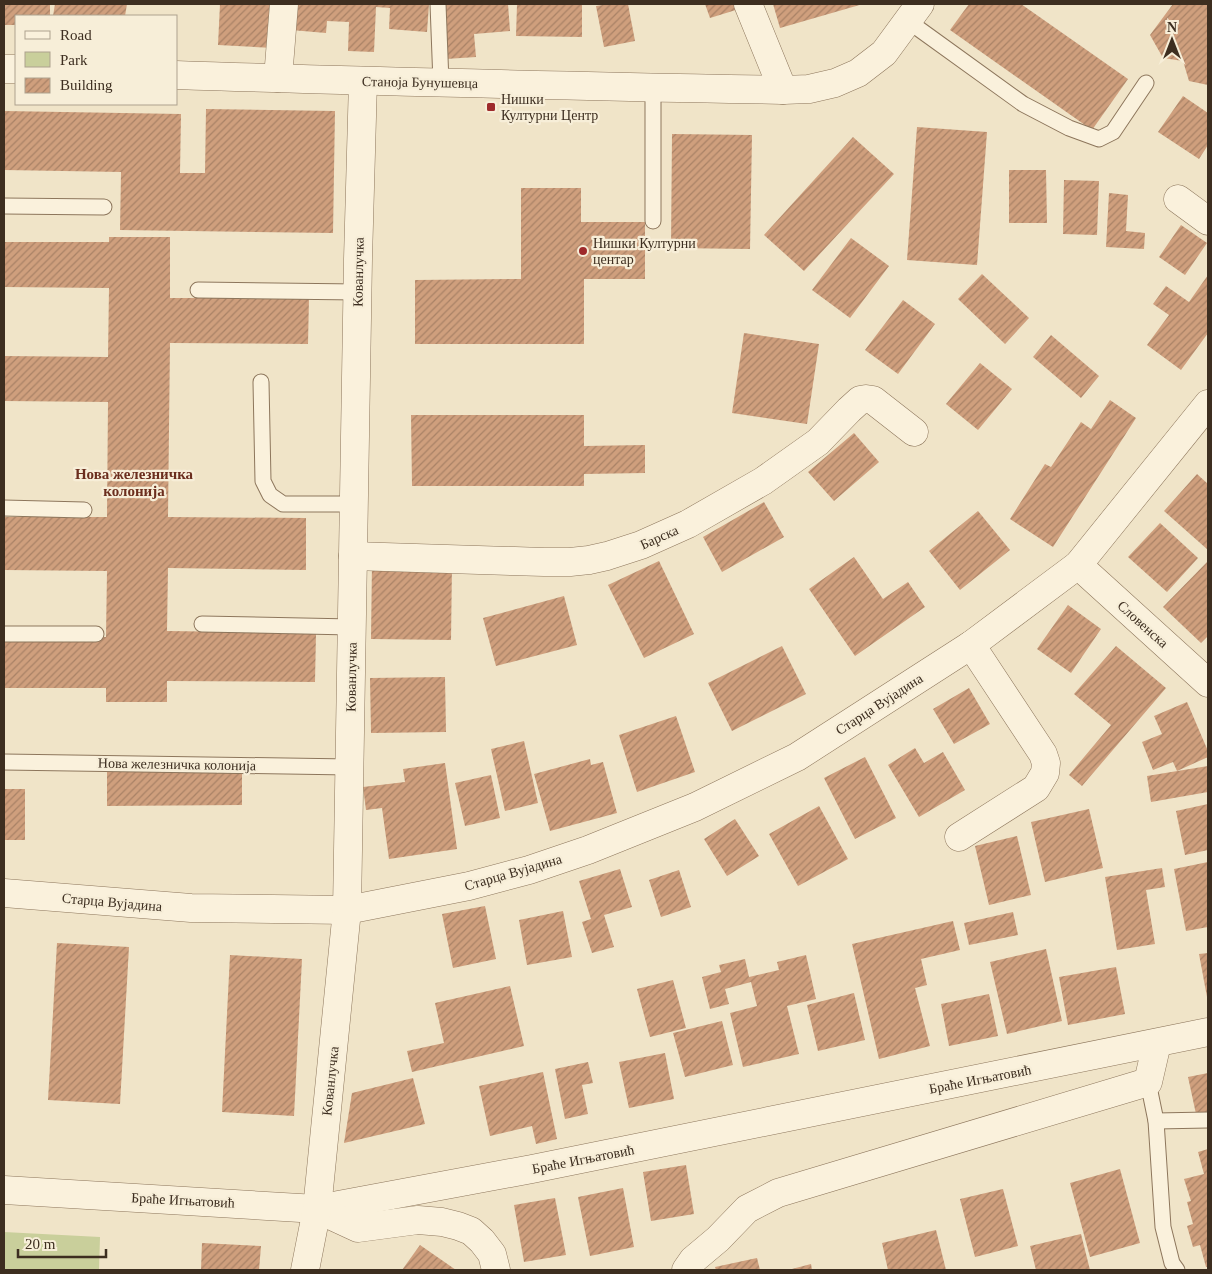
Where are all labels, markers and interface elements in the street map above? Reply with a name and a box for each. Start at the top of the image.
legend [15,15,178,105]
north arrow [1147,15,1197,65]
text: N [1167,20,1177,35]
text: Road [60,27,92,43]
text: Park [60,52,88,68]
street label: Станоја Бунушевца [362,74,479,91]
text: Building [60,77,113,93]
place label: Нишки Културни Центр [501,92,598,123]
marker: Нишки Културни Центр [485,101,497,113]
street label: Кованлучка [350,236,367,307]
place label: Нишки Културни центар [593,236,696,267]
marker: Нишки Културни центар [577,245,589,257]
district label: Нова железничка колонија [75,466,194,499]
street label: Барска [638,522,681,553]
street label: Словенска [1114,598,1172,651]
street label: Кованлучка [343,641,360,712]
street label: Старца Вујадина [833,670,926,738]
street label: Нова железничка колонија [98,756,257,773]
street label: Старца Вујадина [463,851,564,894]
street label: Старца Вујадина [61,891,163,914]
street label: Кованлучка [319,1045,342,1116]
street label: Браће Игњатовић [928,1062,1032,1097]
street label: Браће Игњатовић [531,1142,635,1177]
street label: Браће Игњатовић [131,1190,235,1211]
scale bar [18,1226,105,1258]
text: 20 m [25,1236,56,1252]

